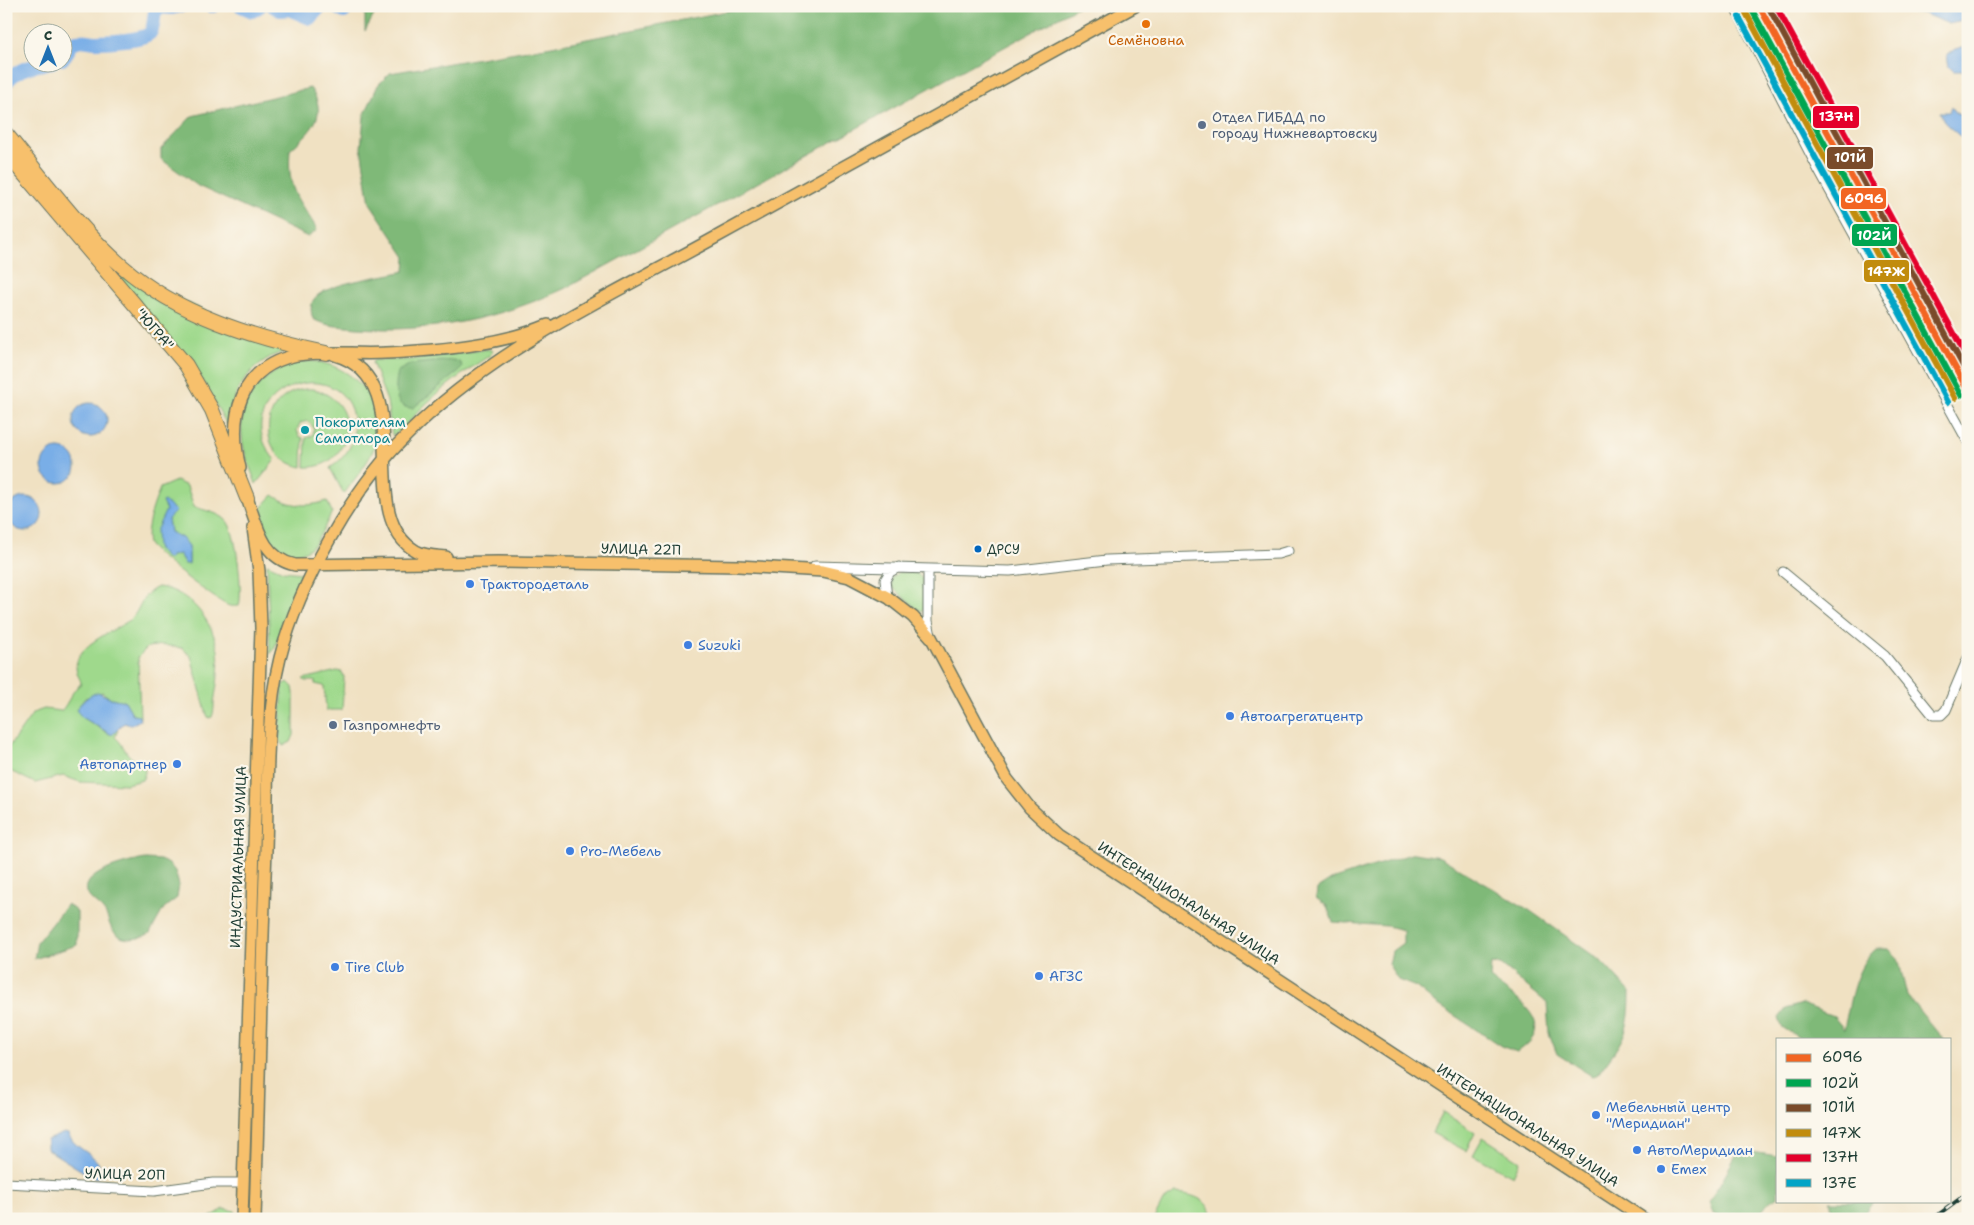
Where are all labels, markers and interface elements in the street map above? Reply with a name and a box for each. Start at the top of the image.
marker: Семёновна [1140,18,1152,30]
north arrow [22,22,72,72]
text: С [44,26,52,44]
place label: Семёновна [1108,31,1184,49]
line badge: 137Н [1812,105,1860,129]
text: 137Н [1818,107,1854,125]
place label: Отдел ГИБДД по городу Нижневартовску [1212,108,1378,142]
marker: Отдел ГИБДД по городу Нижневартовску [1196,119,1208,131]
line badge: 101Й [1826,146,1874,170]
text: 101Й [1834,148,1866,166]
line badge: 6096 [1840,187,1887,210]
text: 6096 [1845,189,1884,207]
line badge: 102Й [1851,223,1898,247]
text: 102Й [1856,226,1892,244]
line badge: 147Ж [1863,259,1910,283]
text: 147Ж [1867,262,1905,280]
street label: "ЮГРА" [132,304,178,354]
place label: Покорителям Самотлора [315,413,406,447]
marker: Покорителям Самотлора [299,424,311,436]
street label: УЛИЦА 22П [601,539,681,559]
place label: ДРСУ [987,541,1020,558]
marker: ДРСУ [973,544,983,554]
place label: Трактородеталь [480,575,589,593]
marker: Трактородеталь [464,578,476,590]
place label: Suzuki [698,636,741,654]
marker: Suzuki [682,639,694,651]
place label: Автоагрегатцентр [1240,707,1364,725]
marker: Автоагрегатцентр [1224,710,1236,722]
place label: Газпромнефть [343,716,441,734]
marker: Газпромнефть [327,719,339,731]
place label: Автопартнер [79,755,167,773]
marker: Автопартнер [171,758,183,770]
street label: ИНДУСТРИАЛЬНАЯ УЛИЦА [226,766,250,948]
street label: ИНТЕРНАЦИОНАЛЬНАЯ УЛИЦА [1095,837,1283,969]
place label: Pro-Мебель [580,842,661,860]
marker: Pro-Мебель [564,845,576,857]
place label: Tire Club [345,958,404,976]
marker: Tire Club [329,961,341,973]
place label: АГЗС [1049,967,1083,985]
marker: АГЗС [1033,970,1045,982]
legend [1776,1038,1952,1202]
text: 6096 [1822,1047,1863,1067]
street label: ИНТЕРНАЦИОНАЛЬНАЯ УЛИЦА [1434,1059,1622,1191]
text: 102Й [1822,1072,1859,1093]
text: 101Й [1822,1096,1855,1117]
place label: Мебельный центр "Меридиан" [1606,1098,1731,1132]
marker: Мебельный центр "Меридиан" [1590,1109,1602,1121]
text: 147Ж [1822,1123,1862,1143]
place label: АвтоМеридиан [1647,1141,1753,1159]
marker: АвтоМеридиан [1631,1144,1643,1156]
text: 137Н [1822,1147,1858,1167]
place label: Emex [1671,1160,1707,1178]
marker: Emex [1655,1163,1667,1175]
street label: УЛИЦА 20П [85,1164,165,1184]
text: 137Е [1822,1173,1857,1193]

